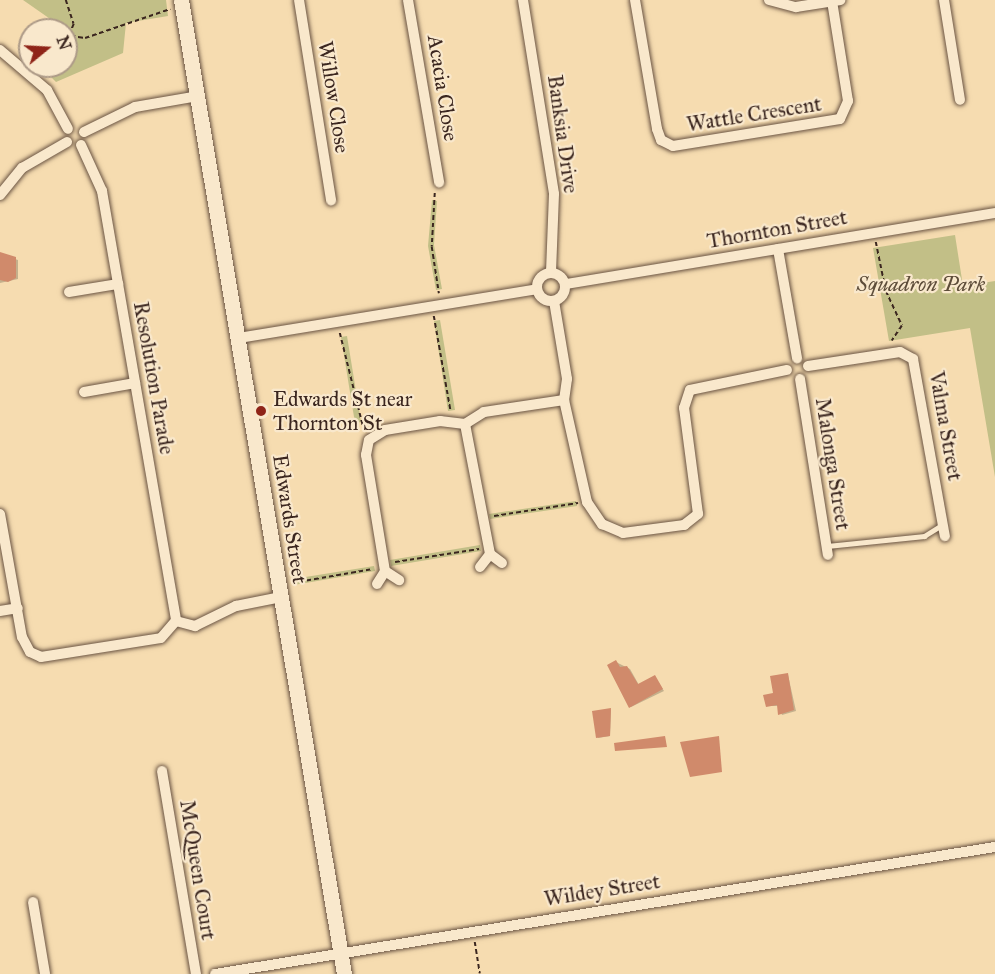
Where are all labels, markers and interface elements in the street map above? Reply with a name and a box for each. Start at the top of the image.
north arrow [18,18,78,78]
street label: Acacia Close [422,33,464,143]
text: N [53,34,75,52]
street label: Willow Close [313,39,355,155]
street label: Banksia Drive [542,73,584,195]
street label: Wattle Crescent [685,91,823,137]
street label: Thornton Street [705,204,849,254]
park label: Squadron Park [857,271,985,297]
street label: Resolution Parade [128,300,180,456]
street label: Valma Street [924,369,968,483]
place label: Edwards St near Thornton St [273,386,412,436]
street label: Malonga Street [810,396,856,532]
marker: Edwards St near Thornton St [254,404,268,418]
street label: Edwards Street [267,452,313,586]
street label: McQueen Court [175,798,221,942]
street label: Wildey Street [542,868,662,912]

